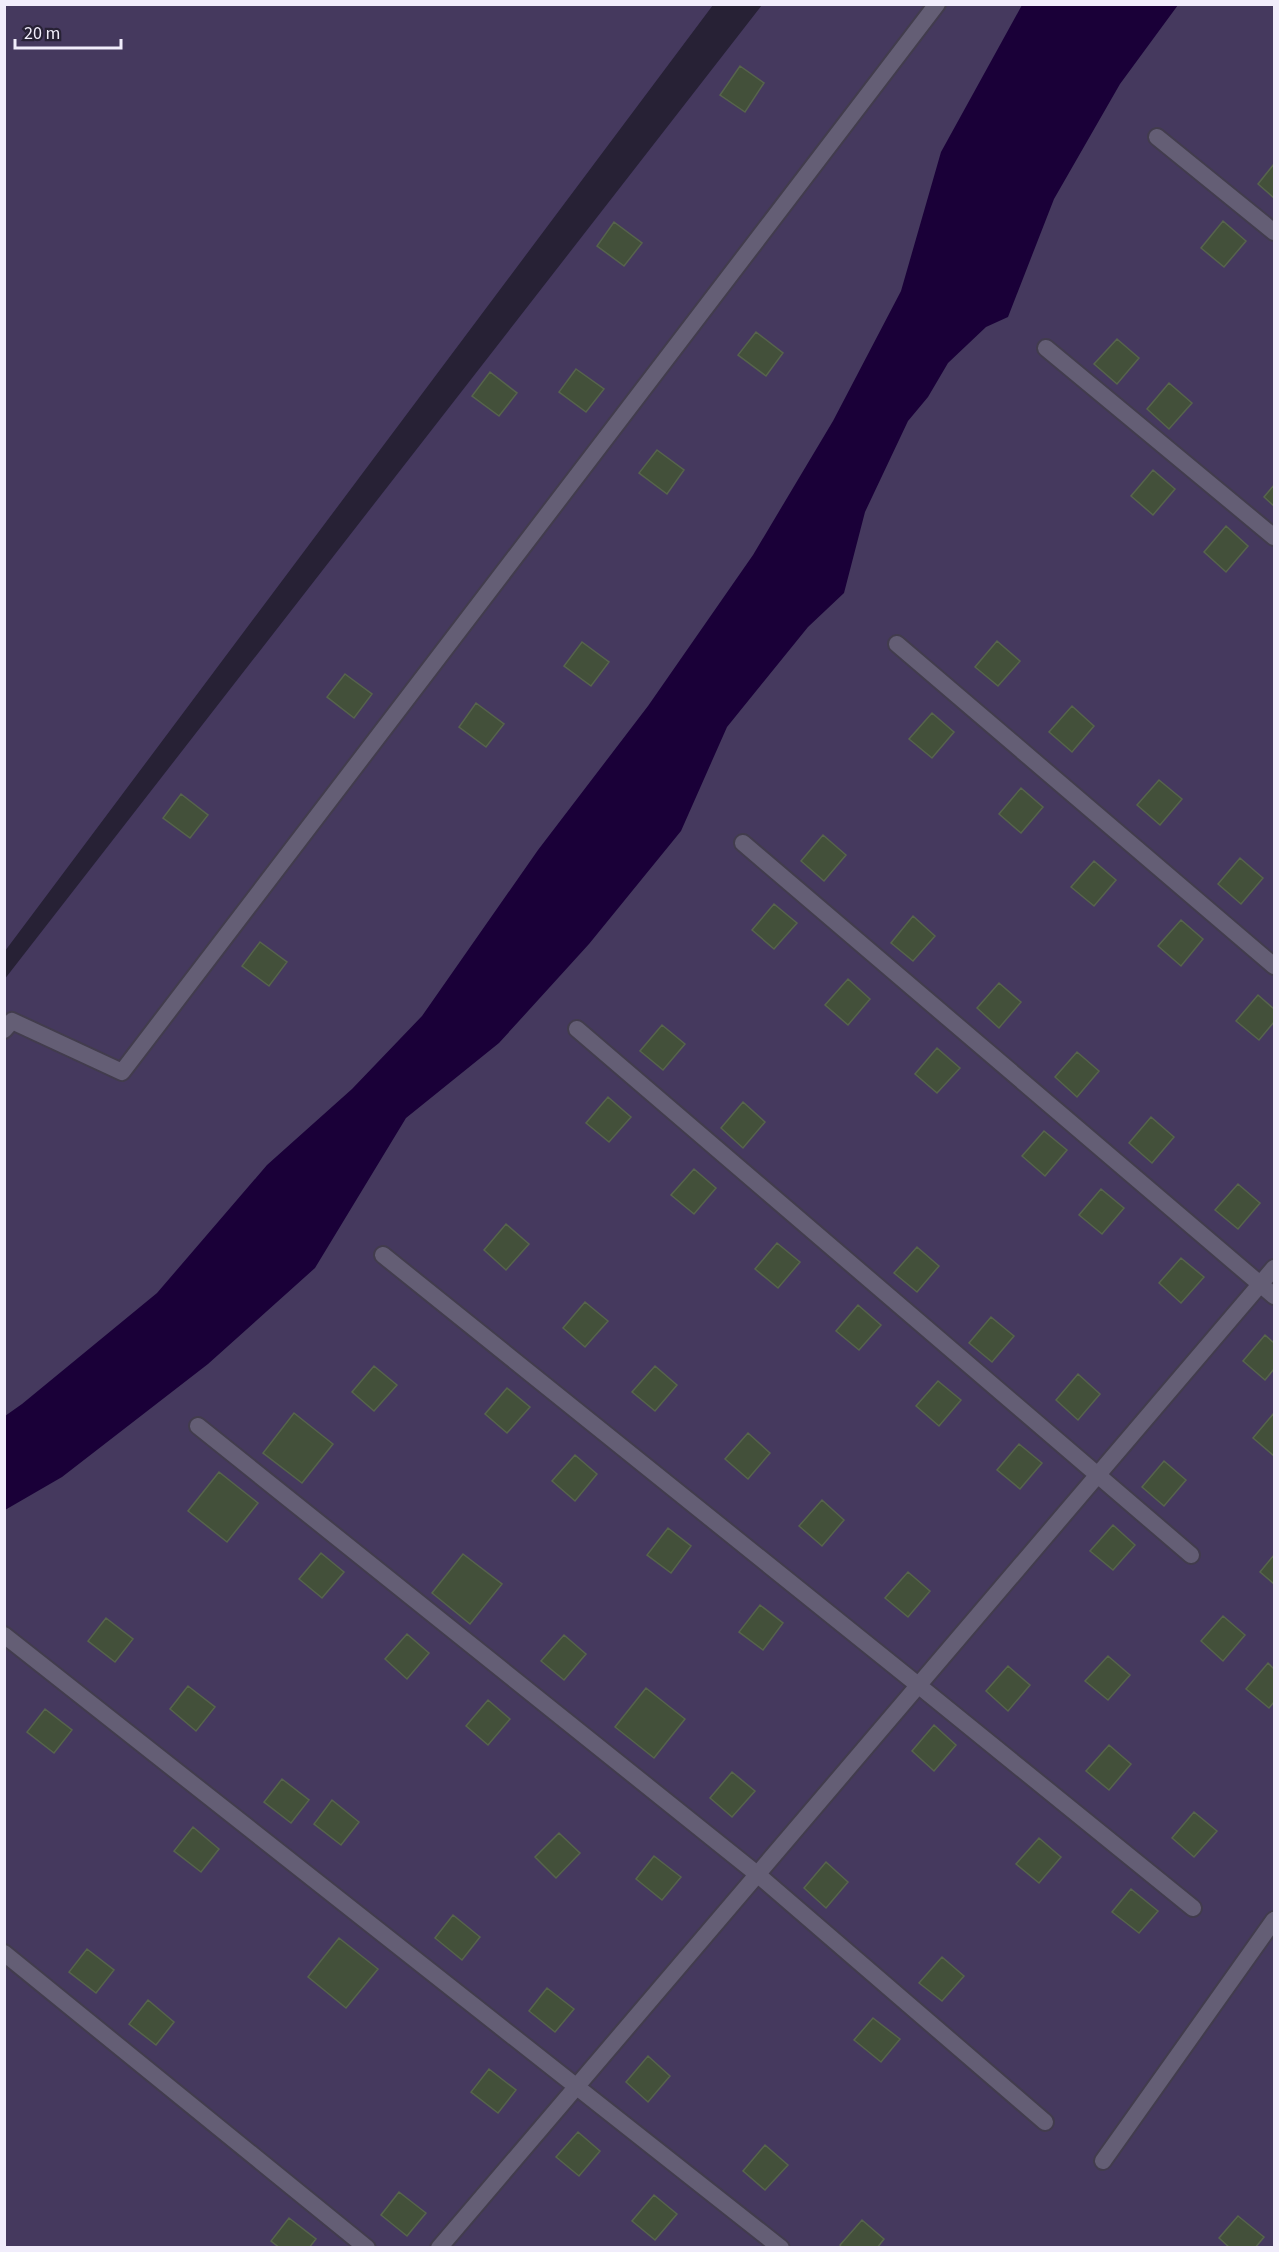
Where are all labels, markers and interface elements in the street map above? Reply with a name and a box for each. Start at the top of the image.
scale bar [15,12,122,50]
text: 20 m [24,21,60,46]

